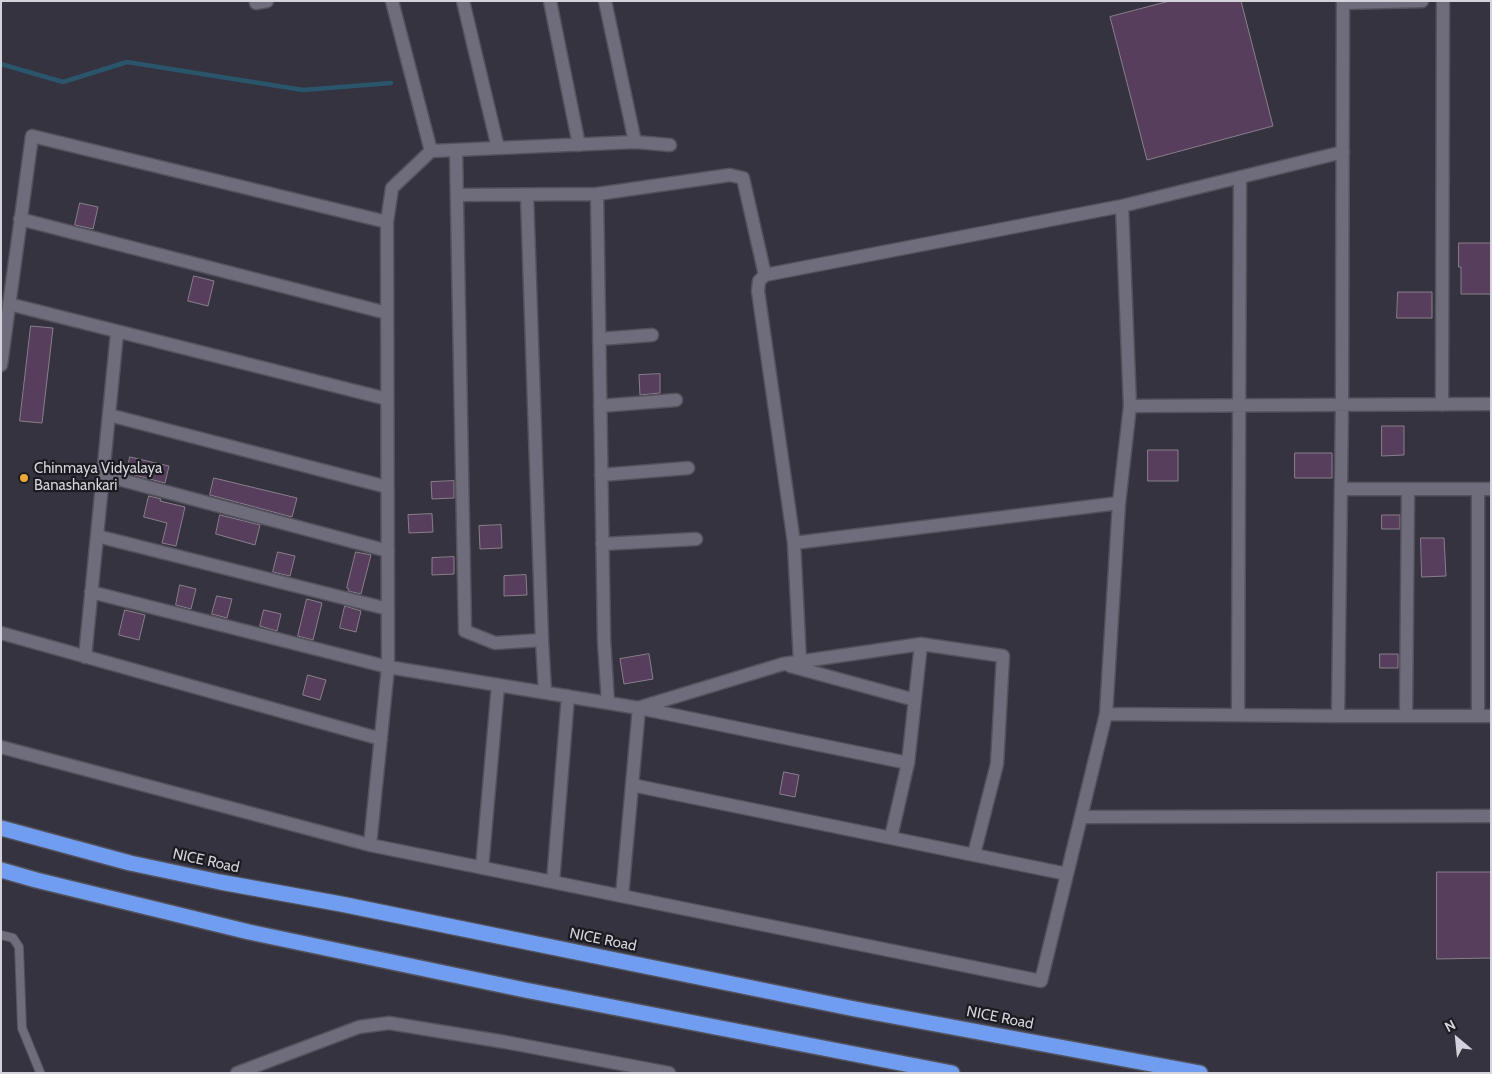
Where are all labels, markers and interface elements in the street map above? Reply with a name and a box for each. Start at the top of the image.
place label: Chinmaya Vidyalaya Banashankari [34,460,162,495]
marker: Chinmaya Vidyalaya Banashankari [18,472,30,484]
street label: NICE Road [171,845,241,877]
street label: NICE Road [568,925,638,955]
street label: NICE Road [965,1003,1035,1033]
north arrow [1432,1014,1482,1064]
text: N [1441,1015,1459,1036]

